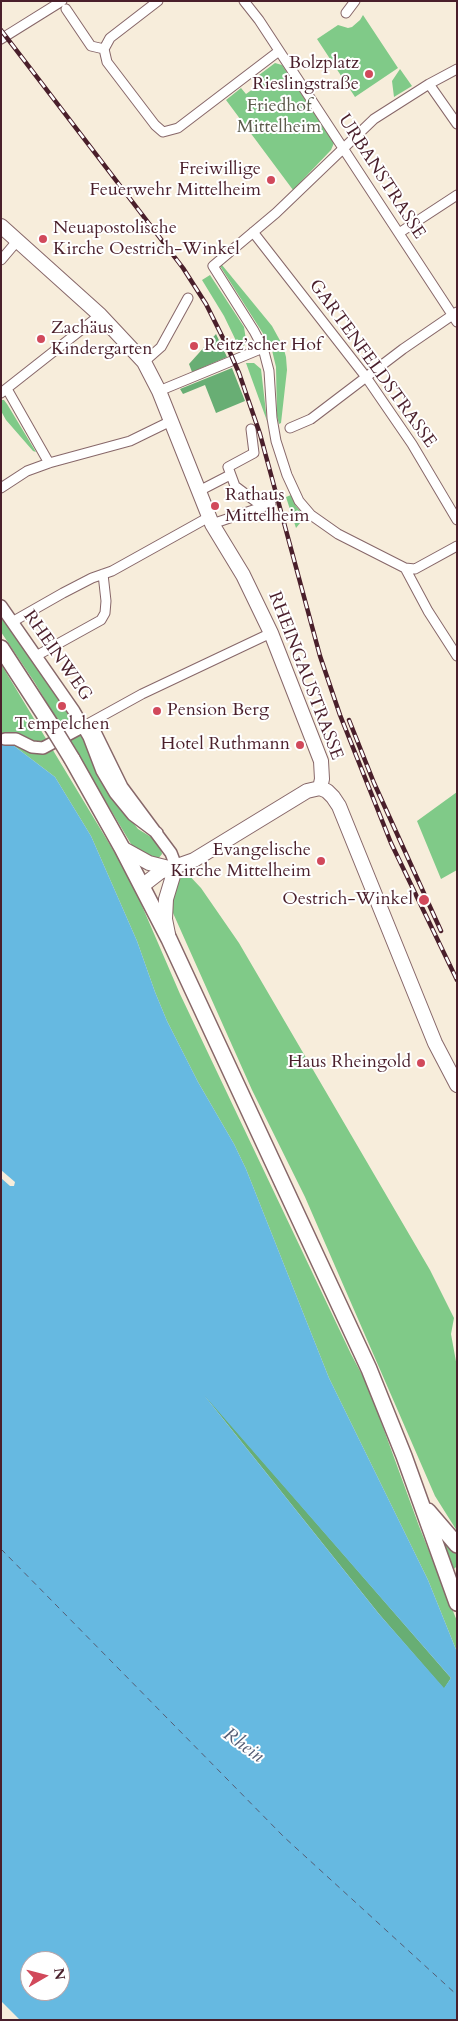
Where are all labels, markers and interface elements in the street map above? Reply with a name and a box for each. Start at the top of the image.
place label: Bolzplatz Rieslingstraße [252,53,359,96]
marker: Bolzplatz Rieslingstraße [363,68,375,80]
park label: Friedhof Mittelheim [237,96,321,138]
street label: URBANSTRASSE [333,111,429,243]
place label: Freiwillige Feuerwehr Mittelheim [90,159,261,202]
marker: Freiwillige Feuerwehr Mittelheim [265,174,277,186]
place label: Neuapostolische Kirche Oestrich-Winkel [53,218,240,260]
marker: Neuapostolische Kirche Oestrich-Winkel [37,233,49,245]
street label: GARTENFELDSTRASSE [304,276,440,452]
place label: Zachäus Kindergarten [51,318,153,360]
marker: Zachäus Kindergarten [35,333,47,345]
place label: Reitz’scher Hof [204,335,321,357]
marker: Reitz’scher Hof [188,340,200,352]
place label: Rathaus Mittelheim [225,485,309,528]
marker: Rathaus Mittelheim [209,500,221,512]
street label: RHEINGAUSTRASSE [263,589,347,763]
street label: RHEINWEG [18,607,96,705]
marker: Tempelchen [56,700,68,712]
place label: Pension Berg [167,700,269,722]
marker: Pension Berg [151,705,163,717]
place label: Tempelchen [14,714,110,736]
place label: Hotel Ruthmann [161,734,290,756]
marker: Hotel Ruthmann [294,739,306,751]
place label: Evangelische Kirche Mittelheim [170,840,311,882]
marker: Evangelische Kirche Mittelheim [315,855,327,867]
place label: Oestrich-Winkel [282,889,413,911]
marker: Oestrich-Winkel [417,893,431,907]
place label: Haus Rheingold [288,1052,411,1074]
marker: Haus Rheingold [415,1057,427,1069]
water label: Rhein [218,1724,268,1768]
north arrow [20,1951,70,2001]
text: N [49,1967,70,1981]

